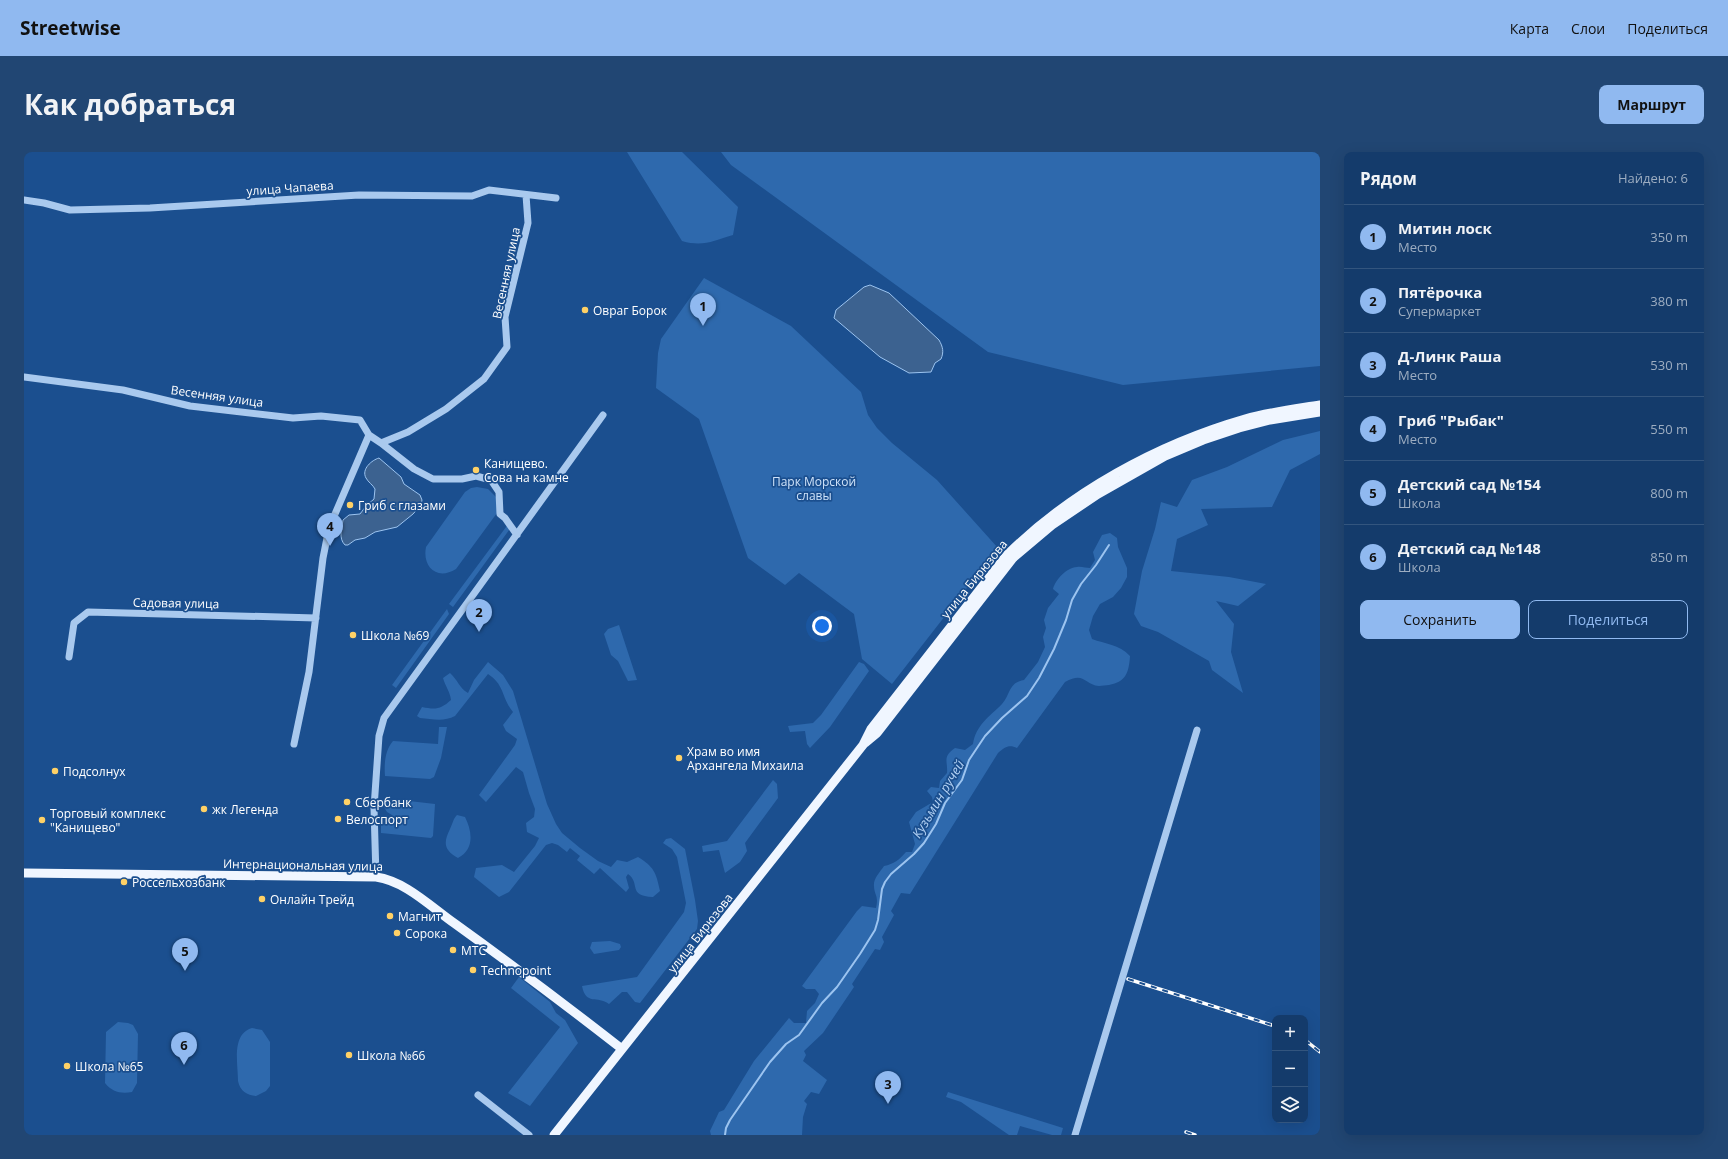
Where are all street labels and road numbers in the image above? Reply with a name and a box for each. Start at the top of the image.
street label: улица Чапаева [246,176,334,200]
street label: Весенняя улица [488,226,524,320]
street label: Весенняя улица [170,381,264,411]
street label: улица Бирюзова [937,536,1011,622]
street label: Садовая улица [133,594,219,612]
street label: Интернациональная улица [223,855,383,875]
street label: улица Бирюзова [664,890,736,976]

